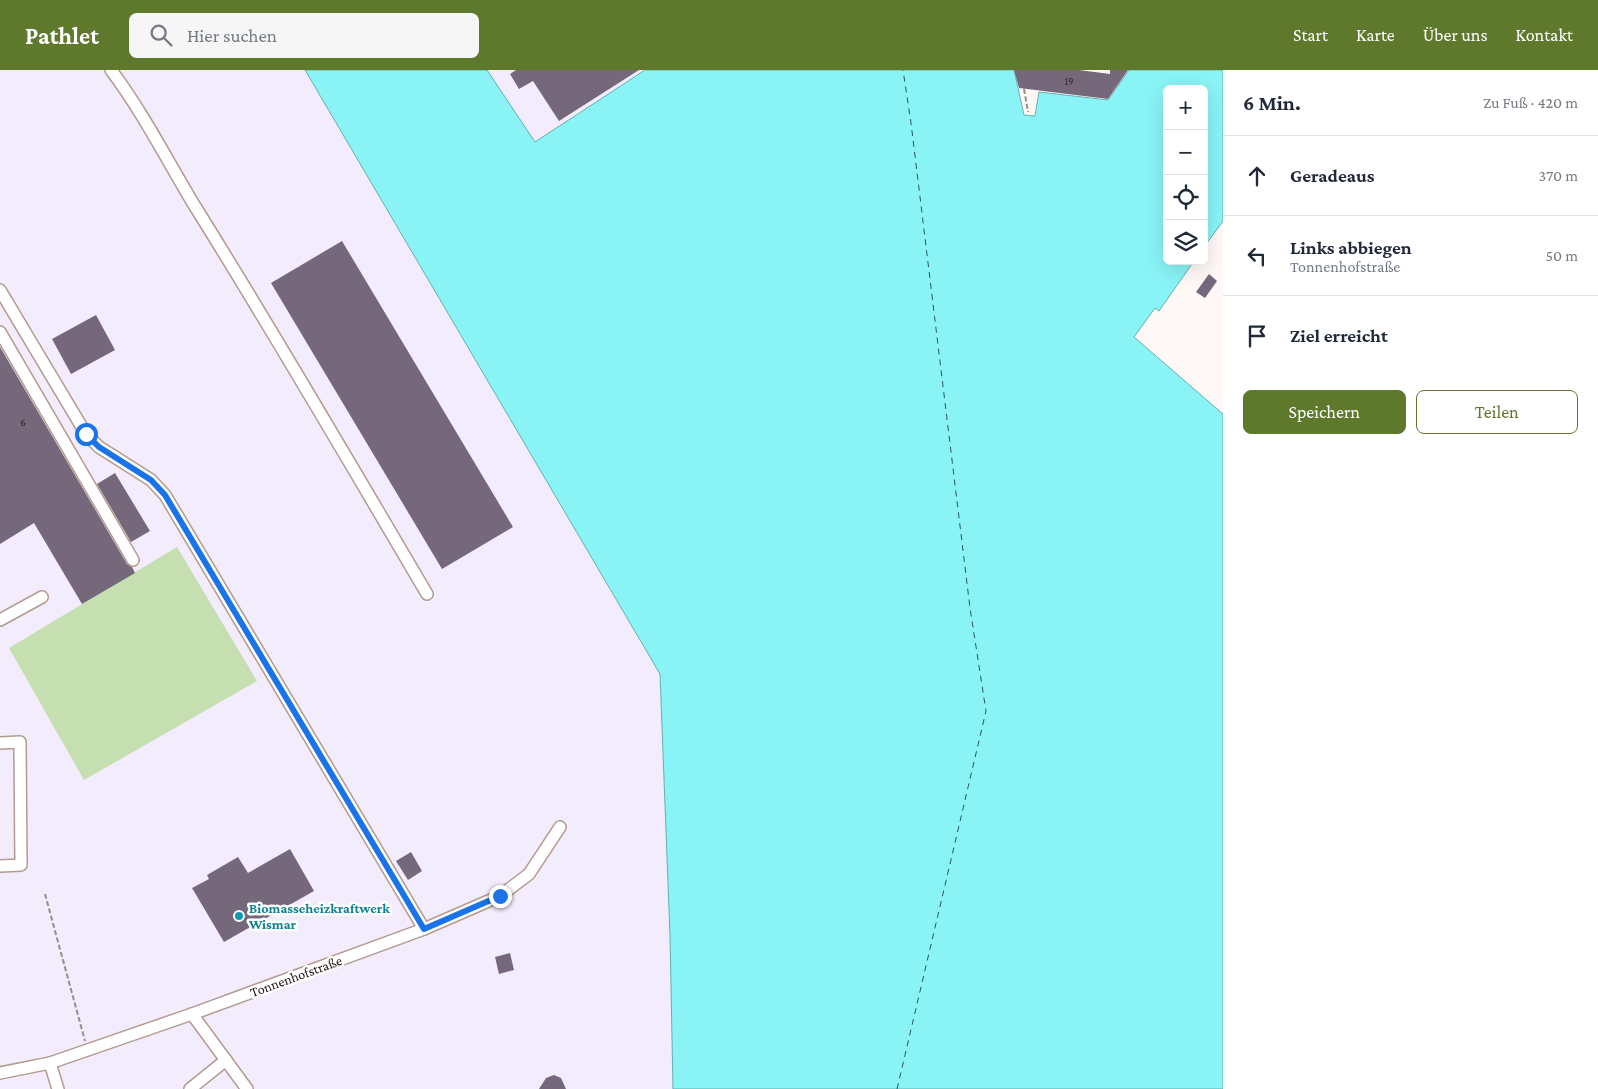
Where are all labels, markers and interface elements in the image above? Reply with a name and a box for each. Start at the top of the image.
search box [129,13,479,58]
icon: search [147,21,175,49]
text: Pathlet [25,22,99,49]
text: Hier suchen [187,25,277,46]
text: Start [1293,25,1328,45]
text: Karte [1356,25,1395,45]
text: Über uns [1423,25,1488,45]
text: Kontakt [1516,25,1573,45]
house number: 19 [1064,75,1074,87]
map controls [1163,85,1208,265]
button: + [1163,85,1208,130]
text: 6 Min. [1243,91,1301,115]
text: Zu Fuß · 420 m [1483,94,1578,111]
button: − [1163,130,1208,175]
icon: ahead [1243,162,1271,190]
text: Geradeaus [1290,165,1375,186]
text: 370 m [1539,167,1578,184]
button: locate [1163,175,1208,220]
button: layers [1163,220,1208,265]
text: Links abbiegen [1290,237,1412,258]
icon: left [1243,242,1271,270]
text: 50 m [1546,247,1578,264]
text: Tonnenhofstraße [1290,258,1400,275]
icon: arrive [1243,322,1271,350]
text: Ziel erreicht [1290,325,1388,346]
button: Speichern [1243,390,1406,434]
button: Teilen [1416,390,1578,434]
house number: 6 [20,416,26,428]
route start [75,423,98,446]
route end [489,885,512,908]
place label: Biomasseheizkraftwerk Wismar [248,900,390,932]
marker: Biomasseheizkraftwerk Wismar [233,910,245,922]
street label: Tonnenhofstraße [248,952,344,1000]

